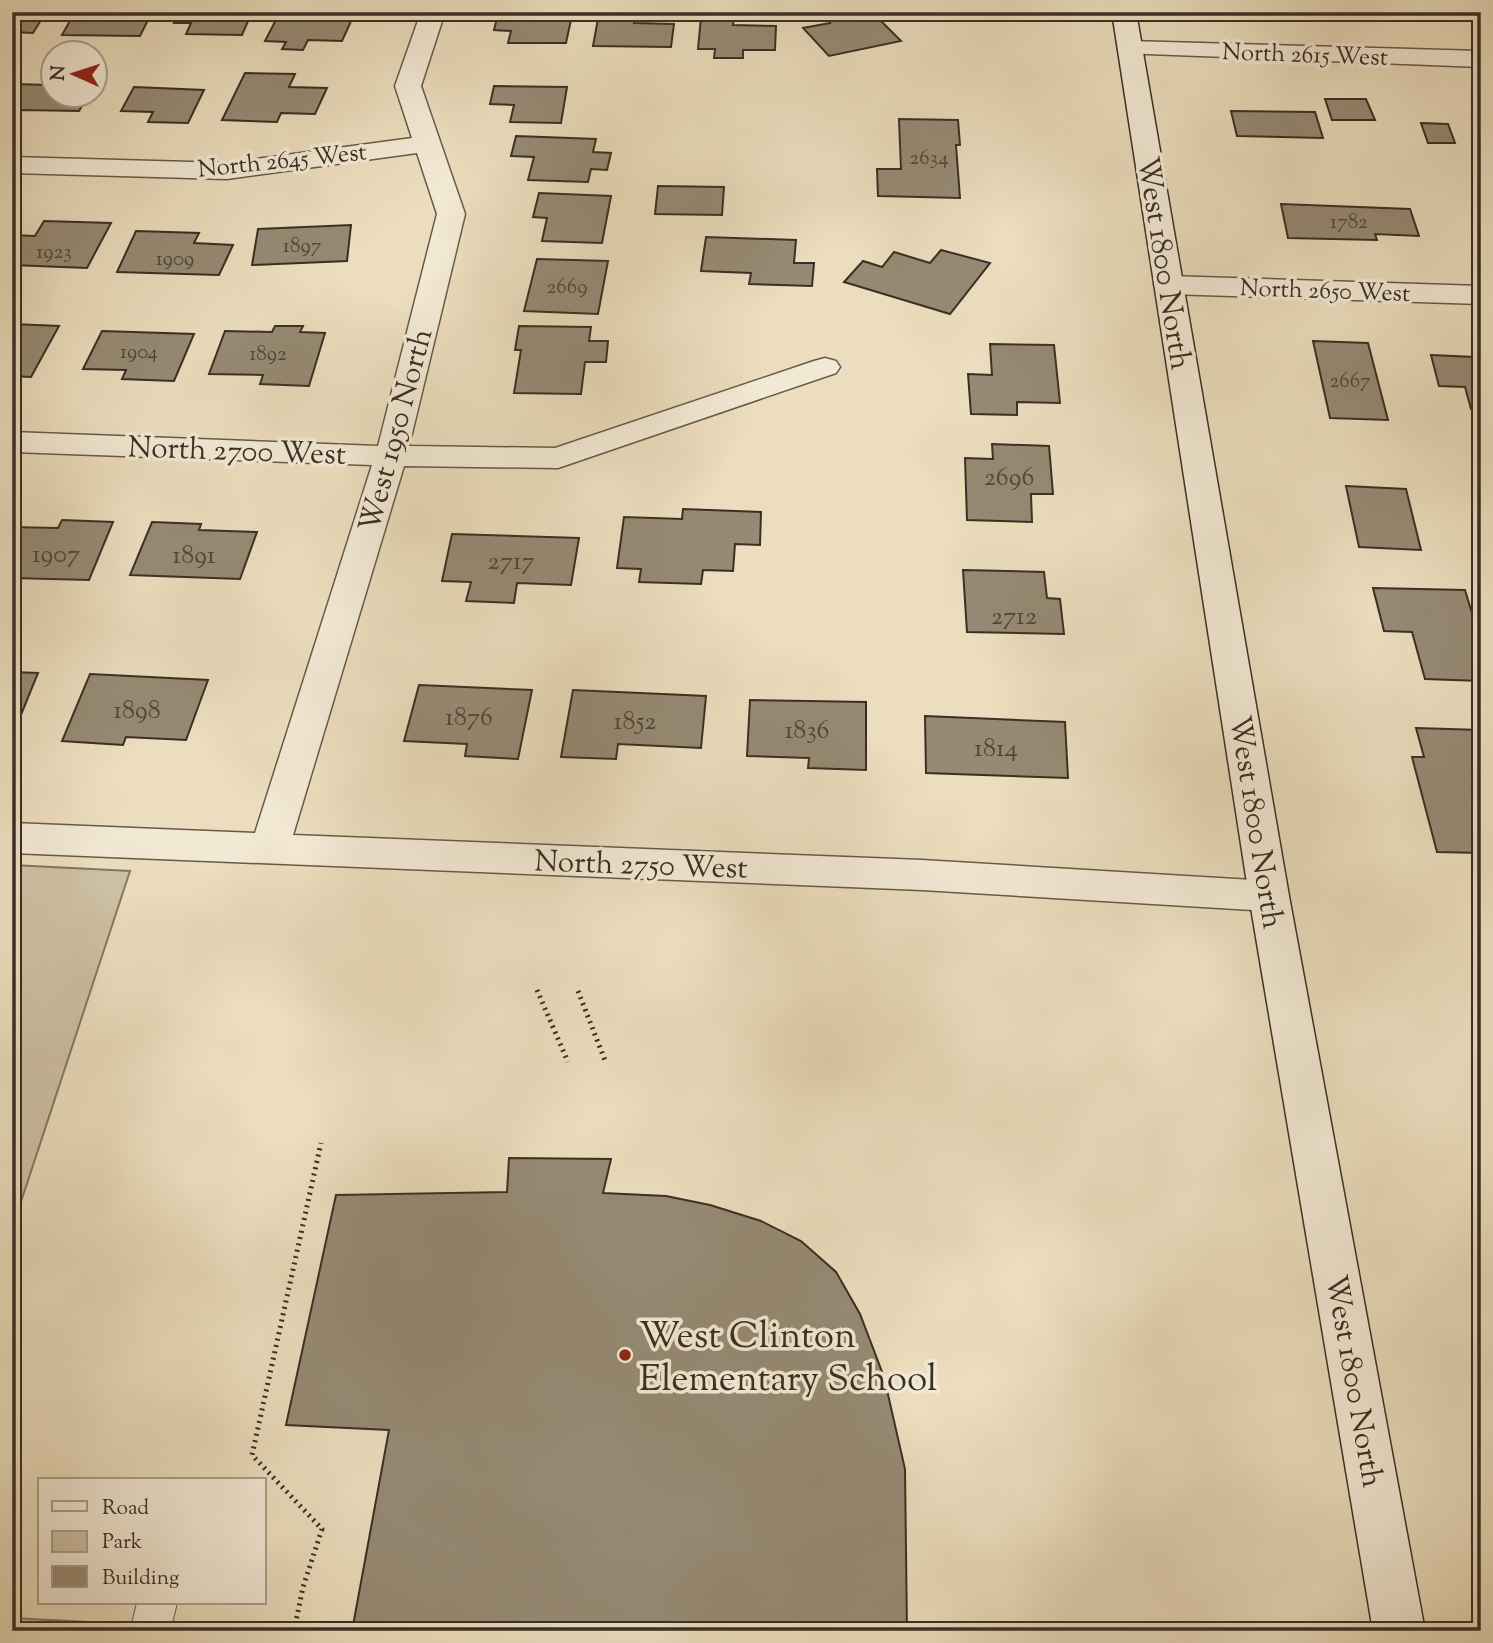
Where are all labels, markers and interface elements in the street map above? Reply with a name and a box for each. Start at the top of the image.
street label: North 2615 West [1221,36,1388,76]
north arrow [38,38,108,108]
text: N [46,65,73,82]
street label: North 2645 West [196,136,368,188]
house number: 2634 [909,144,949,174]
street label: West 1800 North [1124,154,1201,373]
house number: 1782 [1330,208,1368,238]
house number: 1897 [283,232,322,262]
house number: 1923 [36,238,72,268]
house number: 1909 [156,245,194,275]
street label: North 2650 West [1239,272,1411,312]
house number: 2669 [547,273,587,303]
street label: West 1950 North [350,324,445,537]
house number: 1904 [120,338,158,368]
house number: 1892 [249,340,287,370]
house number: 2667 [1329,367,1371,397]
street label: North 2700 West [127,427,347,478]
house number: 2696 [984,460,1034,497]
house number: 1907 [32,537,80,574]
house number: 1891 [172,538,216,575]
house number: 2717 [487,544,535,581]
house number: 2712 [991,599,1037,636]
house number: 1898 [113,693,161,730]
house number: 1876 [445,700,493,737]
house number: 1852 [614,704,656,741]
house number: 1836 [784,713,830,750]
street label: West 1800 North [1216,713,1293,932]
house number: 1814 [974,731,1018,768]
street label: North 2750 West [534,841,748,892]
street label: West 1800 North [1313,1272,1392,1492]
place label: West Clinton Elementary School [639,1311,937,1408]
marker: West Clinton Elementary School [617,1347,633,1363]
legend [38,1478,266,1604]
text: Road [102,1494,149,1524]
text: Park [102,1528,143,1558]
text: Building [102,1564,179,1594]

